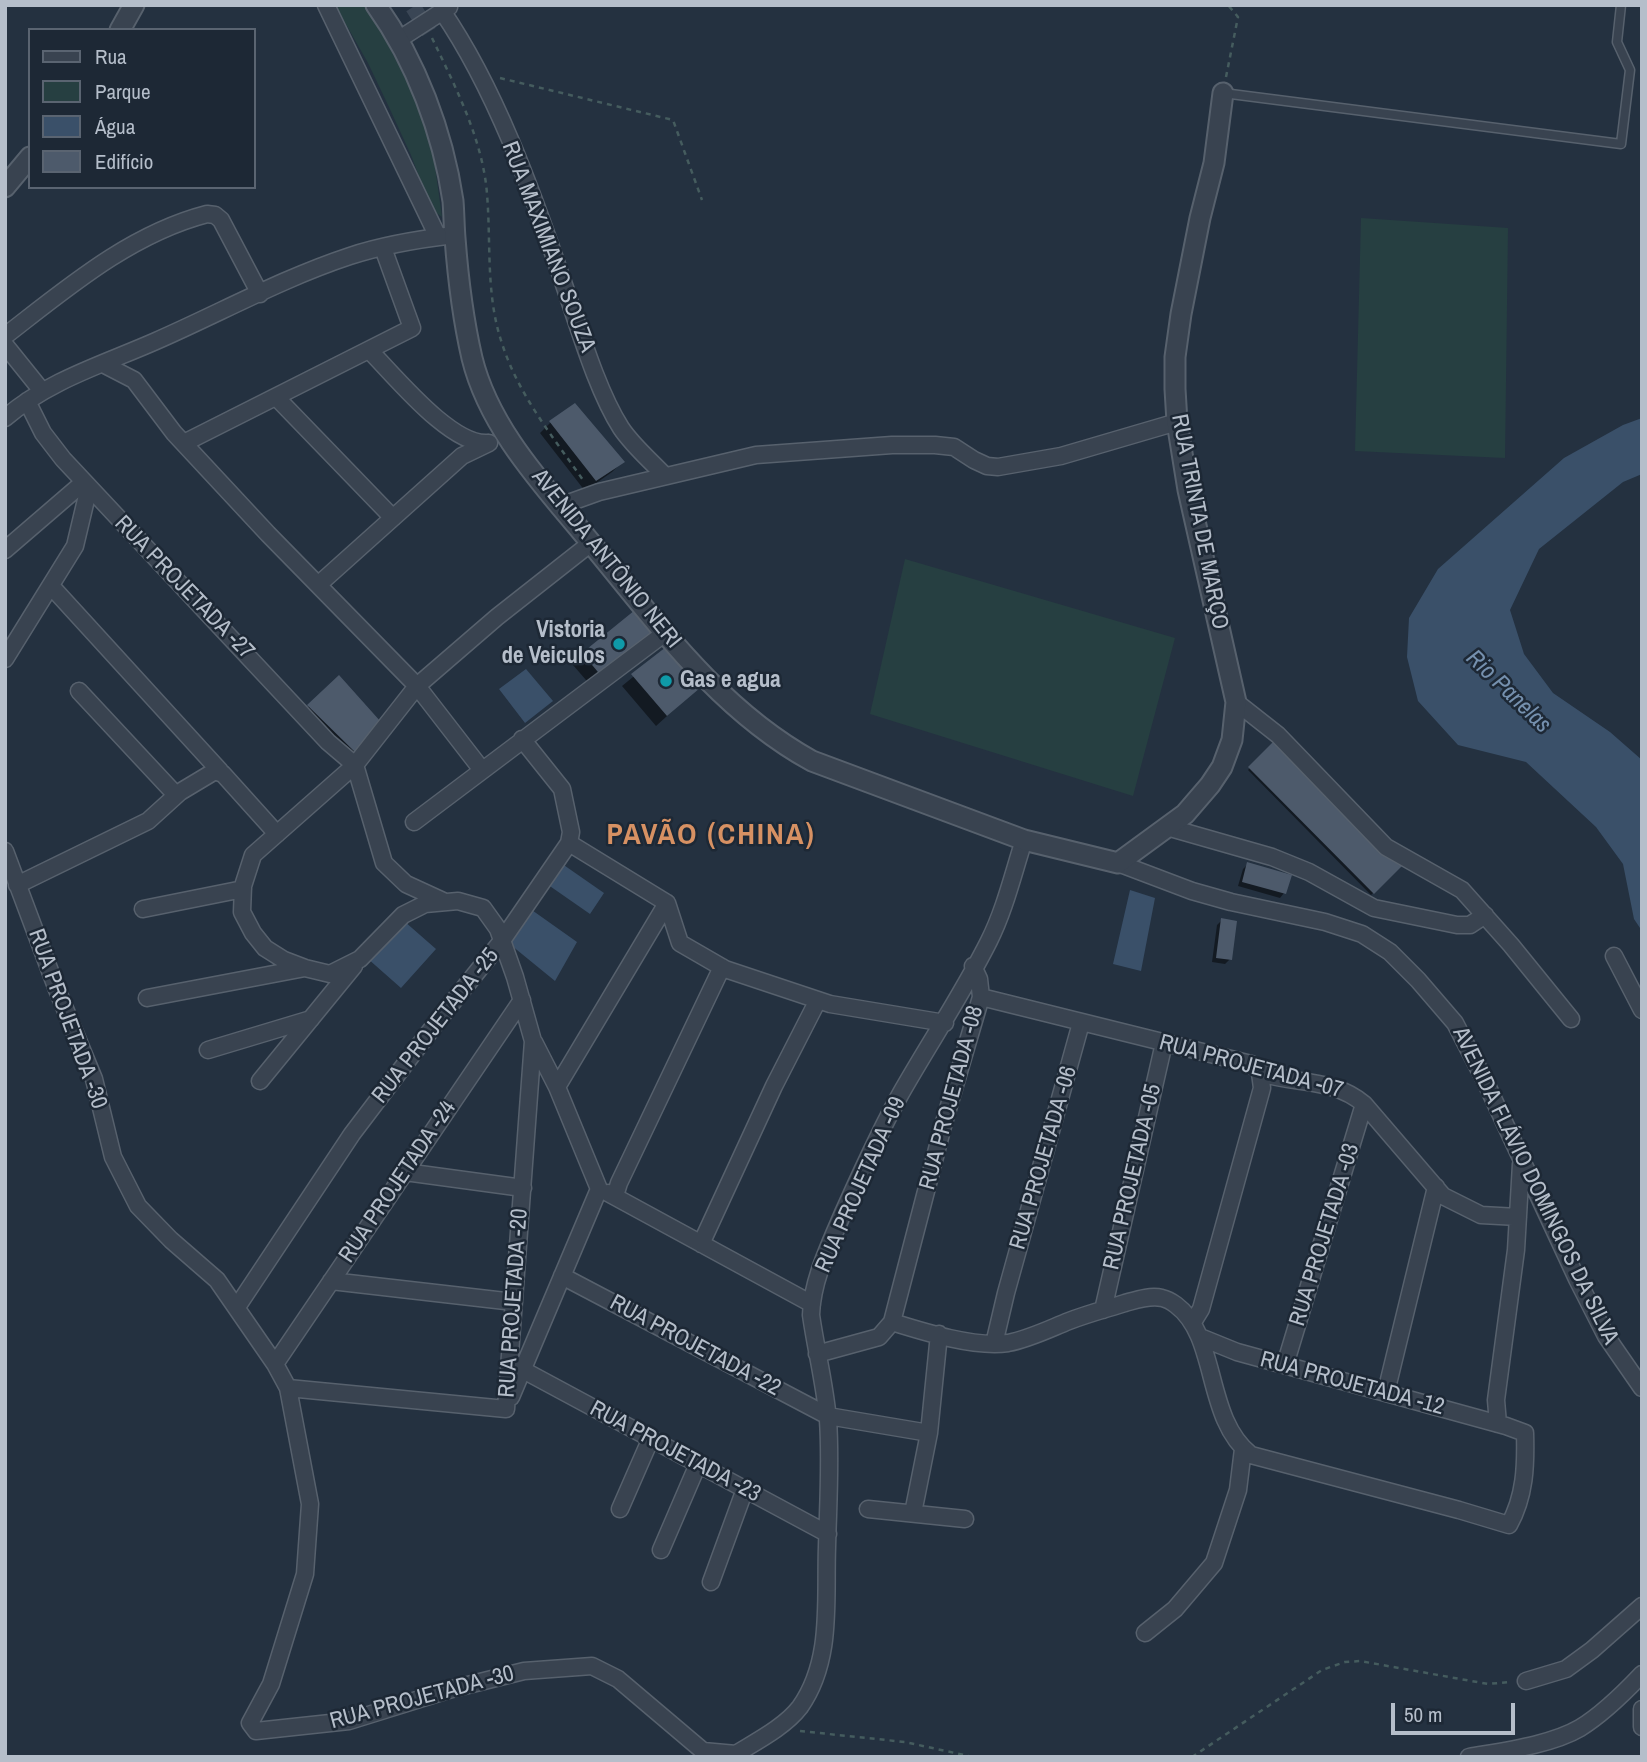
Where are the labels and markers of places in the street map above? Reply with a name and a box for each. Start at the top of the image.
place label: Vistoria de Veiculos [502,617,605,671]
marker: Vistoria de Veiculos [611,636,627,652]
place label: Gas e agua [680,667,781,695]
marker: Gas e agua [658,673,674,689]

